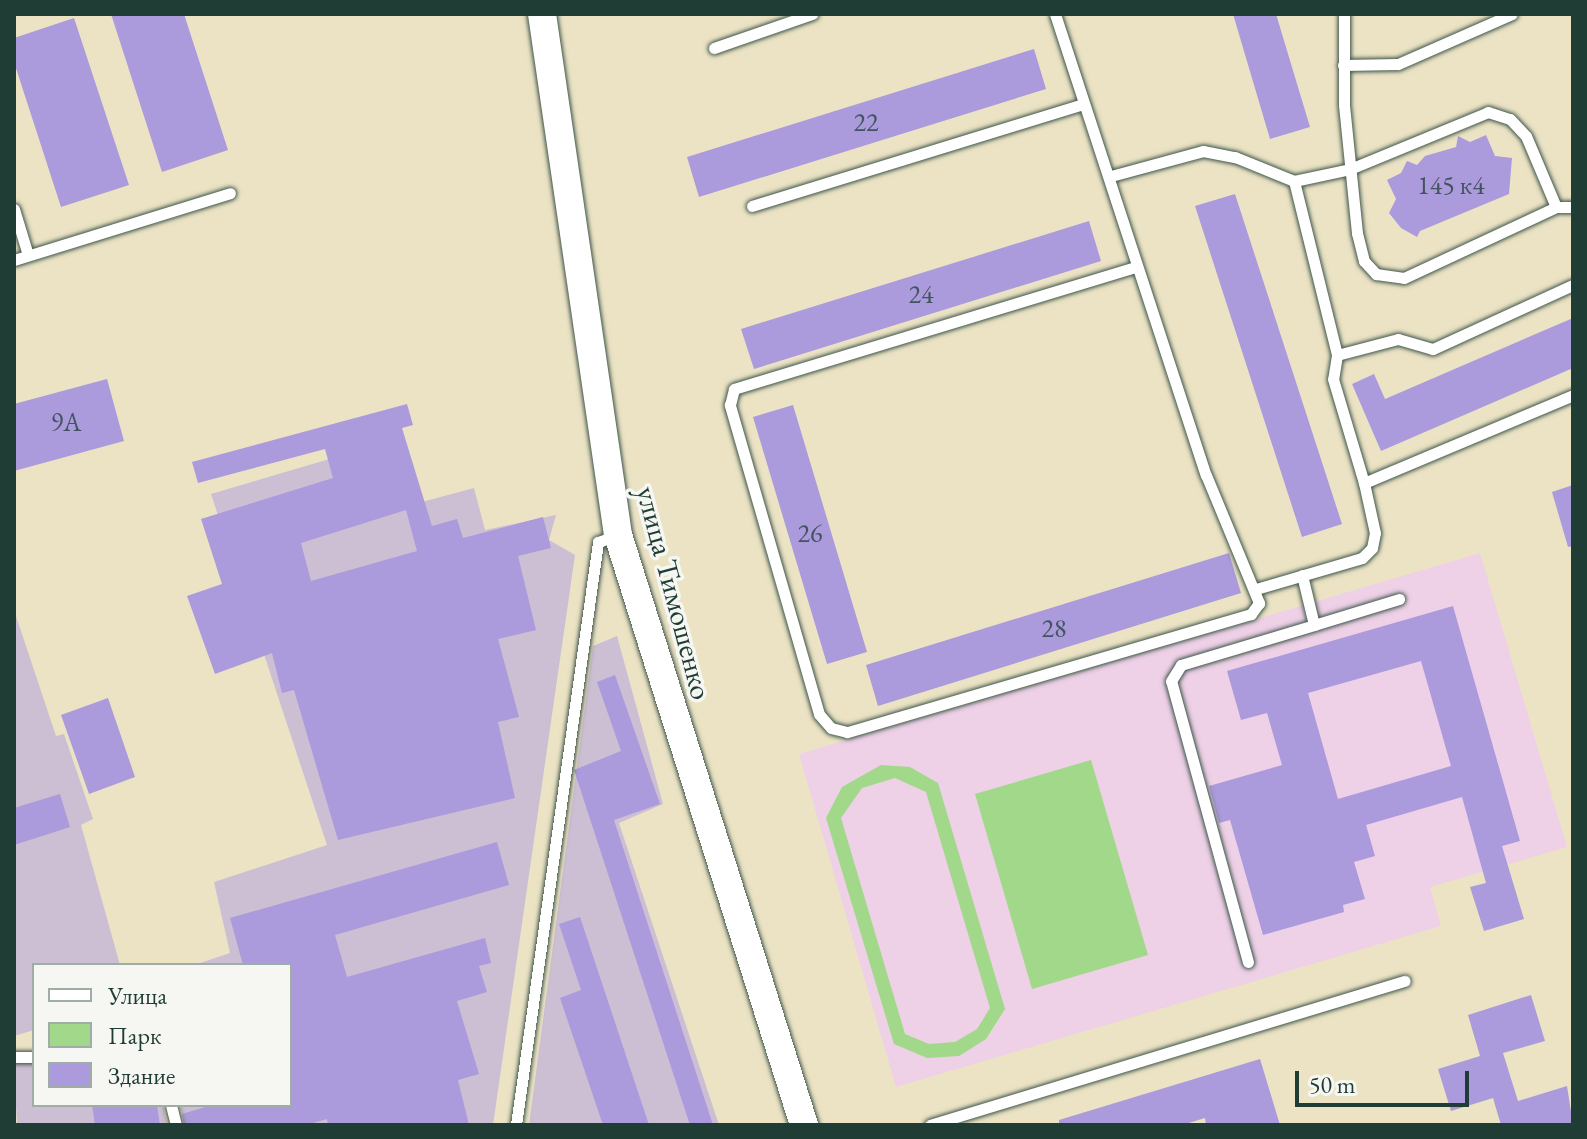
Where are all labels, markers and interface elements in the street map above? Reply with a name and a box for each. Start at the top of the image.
house number: 22 [854,107,878,139]
house number: 145 к4 [1417,170,1485,202]
house number: 24 [909,279,933,311]
house number: 9А [51,407,81,439]
street label: улица Тимошенко [628,482,720,704]
house number: 26 [798,518,822,550]
house number: 28 [1042,613,1066,645]
legend [32,963,292,1107]
text: Улица [108,980,167,1011]
text: Парк [108,1020,161,1051]
scale bar [1299,1055,1473,1105]
text: Здание [108,1060,175,1091]
text: 50 m [1309,1069,1356,1100]

